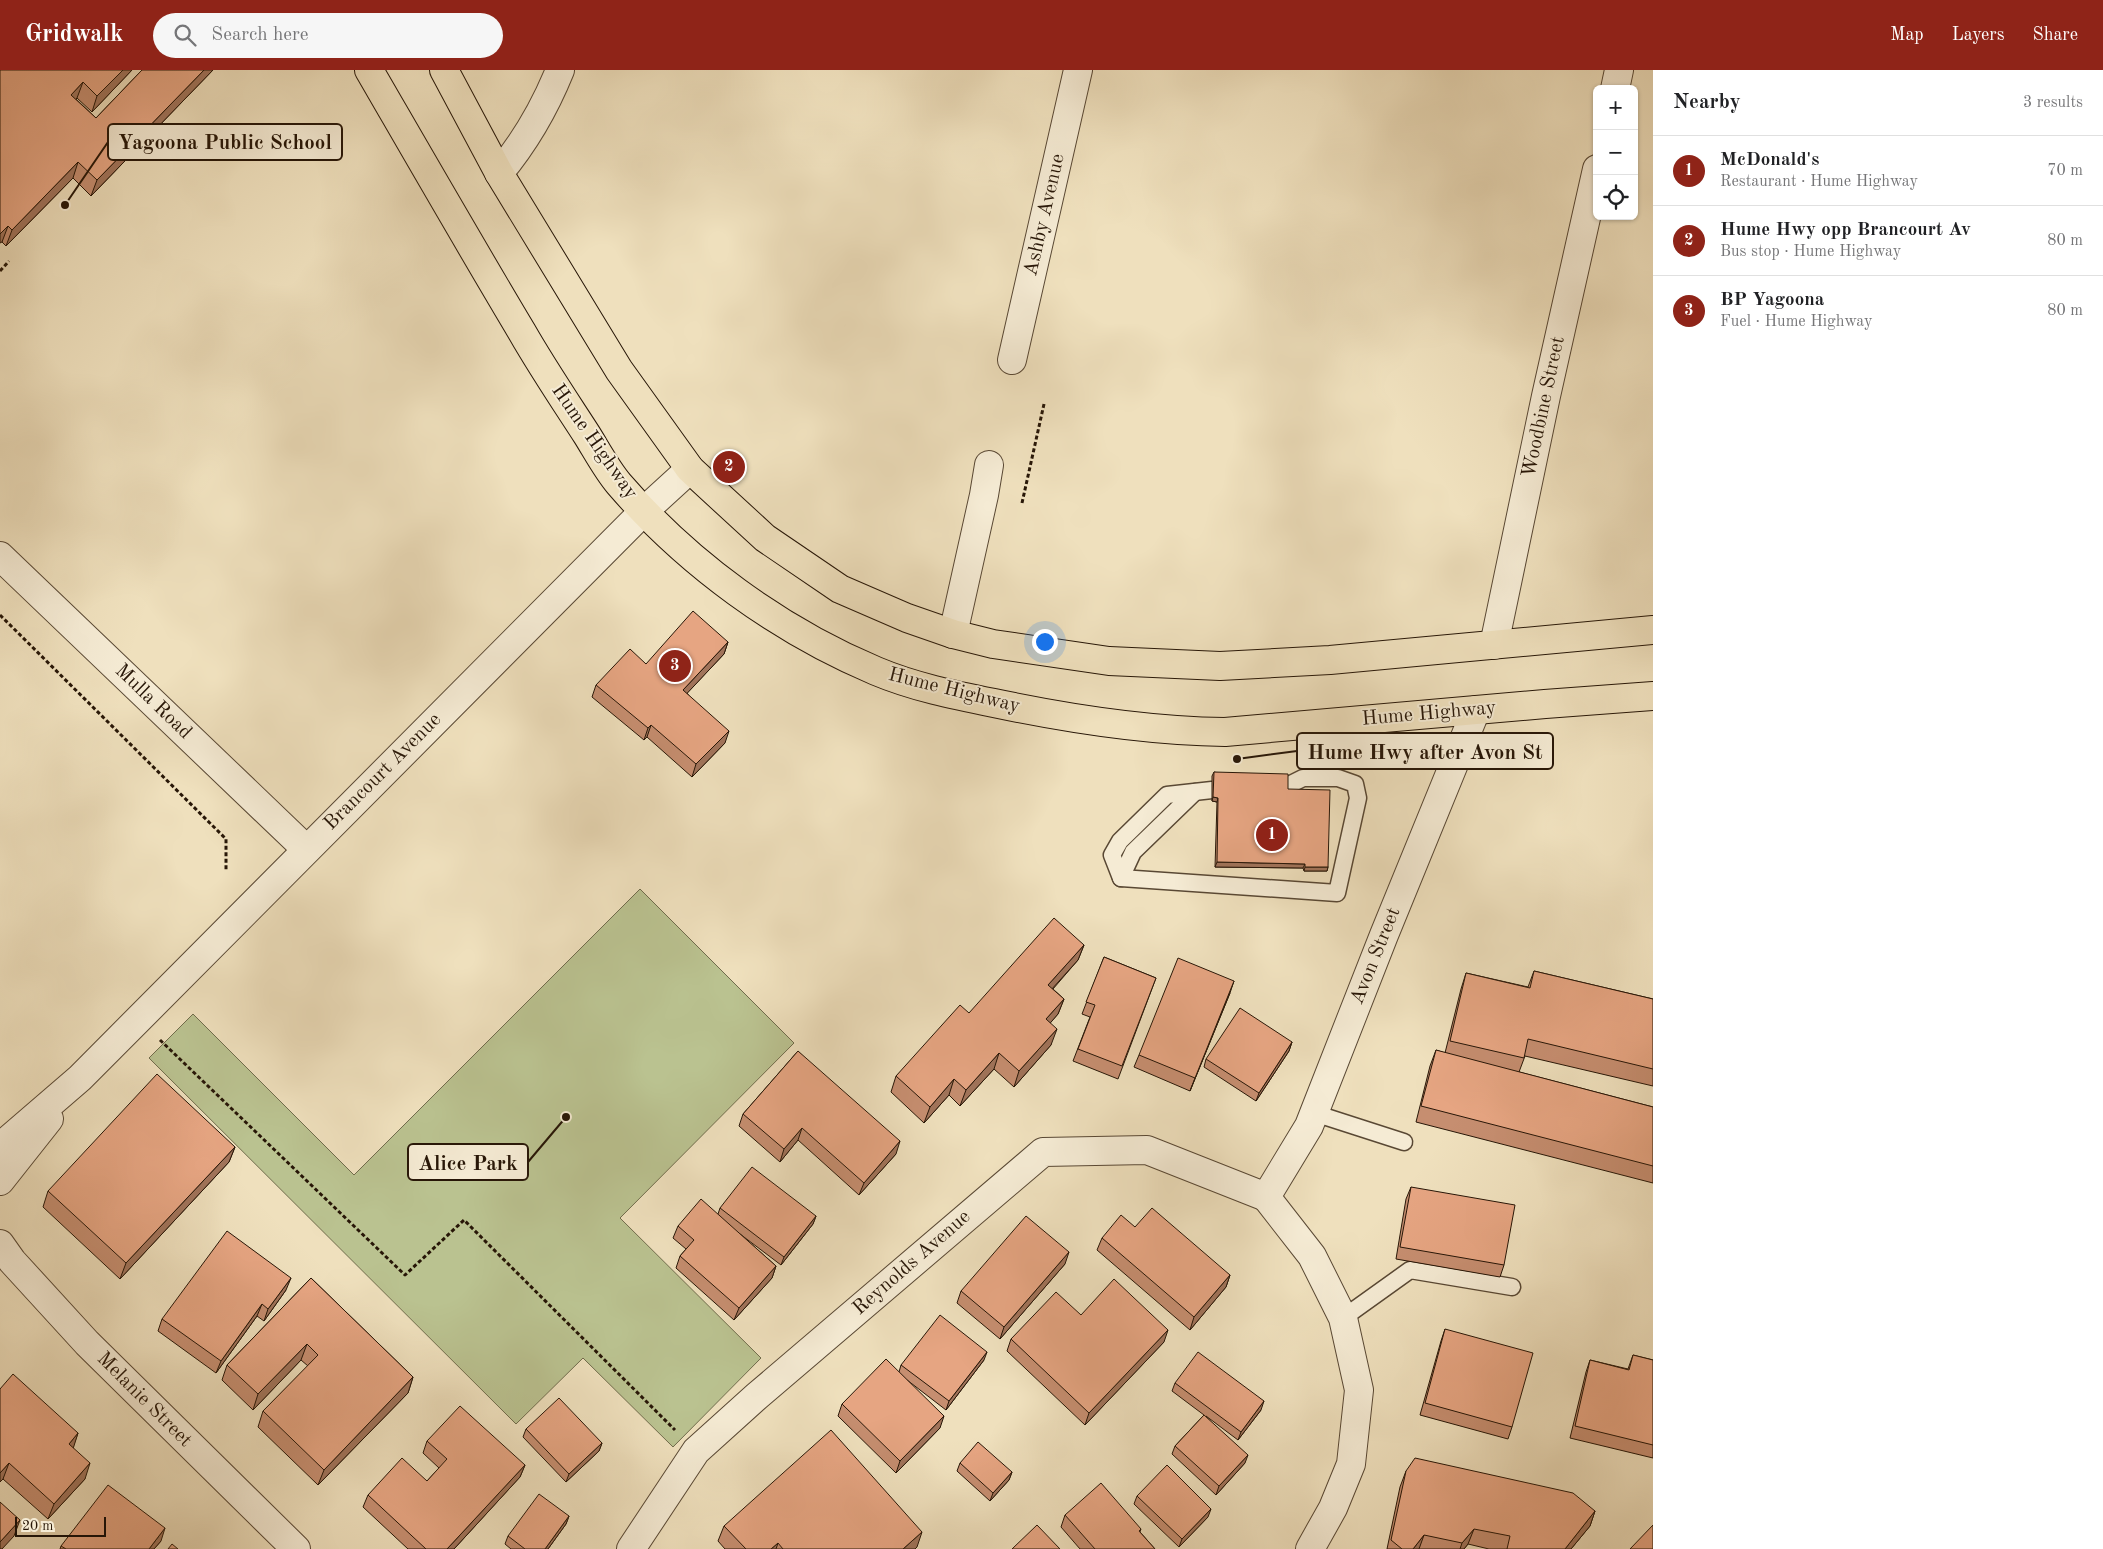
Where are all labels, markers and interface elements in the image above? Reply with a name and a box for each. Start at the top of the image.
search box [153,13,503,58]
icon: search [171,21,199,49]
text: Gridwalk [25,23,123,47]
text: Search here [211,26,309,45]
text: Map [1890,26,1924,44]
text: Layers [1952,26,2004,44]
text: Share [2032,26,2078,44]
map controls [1593,85,1638,220]
button: + [1593,85,1638,130]
text: Nearby [1673,92,1741,113]
text: 3 results [2023,95,2083,111]
callout: Yagoona Public School [108,124,342,160]
button: − [1593,130,1638,175]
text: Yagoona Public School [118,133,332,154]
text: McDonald's [1720,151,1819,170]
street label: Ashby Avenue [1021,152,1069,278]
text: 1 [1684,163,1694,179]
text: 70 m [2047,163,2083,179]
text: Restaurant · Hume Highway [1720,174,1918,190]
button: locate [1593,175,1638,220]
text: Hume Hwy opp Brancourt Av [1720,221,1971,240]
text: 2 [1684,233,1694,249]
text: 80 m [2047,233,2083,249]
text: Bus stop · Hume Highway [1720,244,1901,260]
text: BP Yagoona [1720,291,1824,310]
text: 3 [1684,303,1694,319]
text: 80 m [2047,303,2083,319]
text: Fuel · Hume Highway [1720,314,1872,330]
street label: Woodbine Street [1519,335,1569,479]
street label: Hume Highway [547,381,641,503]
pin: 2 [713,448,745,486]
your location [1032,629,1058,655]
pin: 3 [659,647,691,685]
street label: Mulla Road [111,661,195,743]
street label: Hume Highway [886,665,1022,717]
street label: Hume Highway [1361,698,1498,730]
street label: Brancourt Avenue [321,710,445,834]
callout: Hume Hwy after Avon St [1297,733,1553,769]
text: Hume Hwy after Avon St [1307,743,1543,764]
pin: 1 [1256,816,1288,854]
street label: Avon Street [1347,905,1405,1007]
callout: Alice Park [408,1144,528,1180]
text: Alice Park [418,1154,518,1175]
street label: Reynolds Avenue [849,1207,975,1319]
street label: Melanie Street [93,1349,195,1451]
scale bar [15,1514,106,1537]
text: 20 m [22,1519,53,1533]

